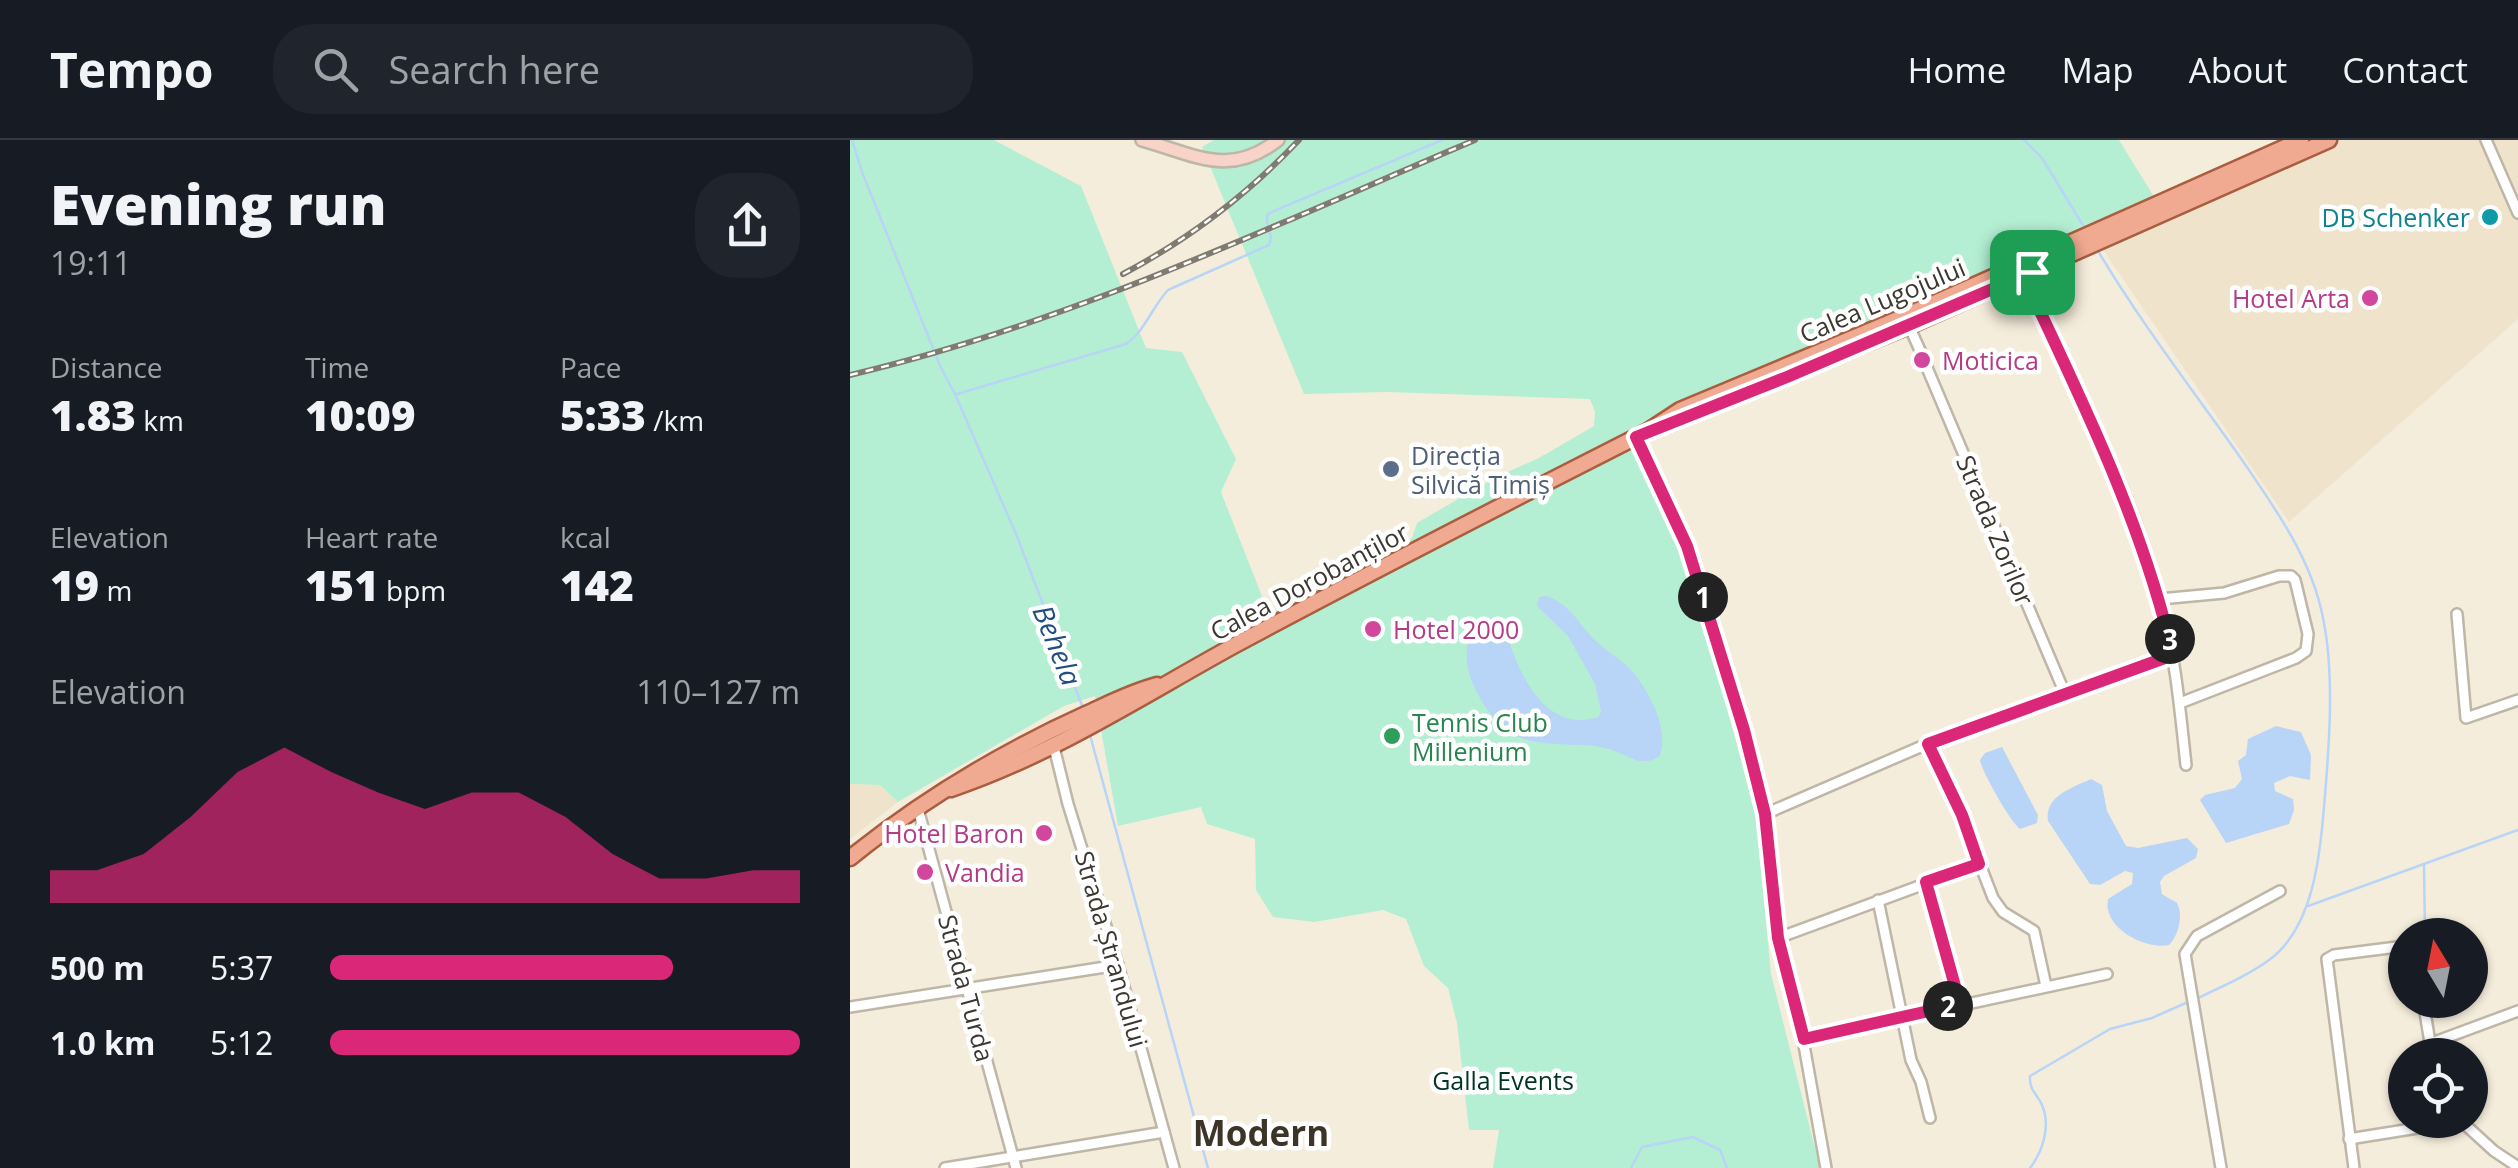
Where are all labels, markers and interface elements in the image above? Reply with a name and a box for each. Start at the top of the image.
search box [273,24,973,114]
text: Tempo [50,37,213,102]
icon: search [308,42,363,97]
text: Search here [388,43,600,95]
text: Home [1907,46,2006,93]
text: Map [2061,46,2134,93]
text: About [2189,46,2287,93]
text: Contact [2342,46,2468,93]
text: Evening run [50,166,386,241]
button: share [695,173,800,278]
place label: DB Schenker [2321,200,2470,234]
marker: DB Schenker [2479,206,2501,228]
pin [1990,230,2075,315]
text: 19:11 [50,241,132,284]
icon: arrive [2005,245,2060,300]
street label: Calea Lugojului [1794,250,1970,350]
place label: Hotel Arta [2232,281,2350,315]
marker: Hotel Arta [2359,287,2381,309]
place label: Moticica [1942,343,2039,377]
text: Distance [50,348,163,386]
text: Time [305,348,369,386]
text: Pace [560,348,622,386]
marker: Moticica [1911,349,1933,371]
text: 1.83 [50,386,136,443]
text: 10:09 [305,386,416,443]
text: 5:33 [560,386,646,443]
text: km [136,401,184,439]
text: /km [646,401,704,439]
place label: Direcția Silvică Timiș [1411,438,1550,501]
street label: Strada Zorilor [1949,450,2043,610]
marker: Direcția Silvică Timiș [1380,458,1402,480]
street label: Calea Dorobanților [1204,514,1414,648]
text: Elevation [50,518,169,556]
text: Heart rate [305,518,438,556]
text: kcal [560,518,611,556]
text: 19 [50,556,99,613]
text: 151 [305,556,379,613]
text: 142 [560,556,634,613]
text: m [99,571,132,609]
text: bpm [379,571,446,609]
pin: 1 [1678,572,1728,622]
text: 1 [1695,578,1711,616]
water label: Behela [1025,599,1091,691]
place label: Hotel 2000 [1393,612,1519,646]
pin: 3 [2145,614,2195,664]
marker: Hotel 2000 [1362,618,1384,640]
text: 3 [2162,620,2178,658]
text: Elevation [50,670,186,713]
text: 110–127 m [636,670,800,713]
place label: Tennis Club Millenium [1412,705,1548,768]
marker: Tennis Club Millenium [1381,725,1403,747]
place label: Hotel Baron [884,816,1024,850]
marker: Hotel Baron [1033,822,1055,844]
street label: Strada Ștrandului [1068,847,1156,1051]
place label: Vandia [945,855,1025,889]
marker: Vandia [914,861,936,883]
street label: Strada Turda [931,911,1003,1065]
north arrow [2388,918,2488,1018]
map controls [2388,918,2488,1138]
text: 500 m [50,946,145,989]
text: 5:37 [210,946,273,989]
pin: 2 [1923,981,1973,1031]
text: 2 [1940,987,1956,1025]
text: 1.0 km [50,1021,155,1064]
text: 5:12 [210,1021,273,1064]
button: locate [2388,1038,2488,1138]
park label: Galla Events [1432,1063,1574,1097]
district label: Modern [1193,1109,1329,1156]

